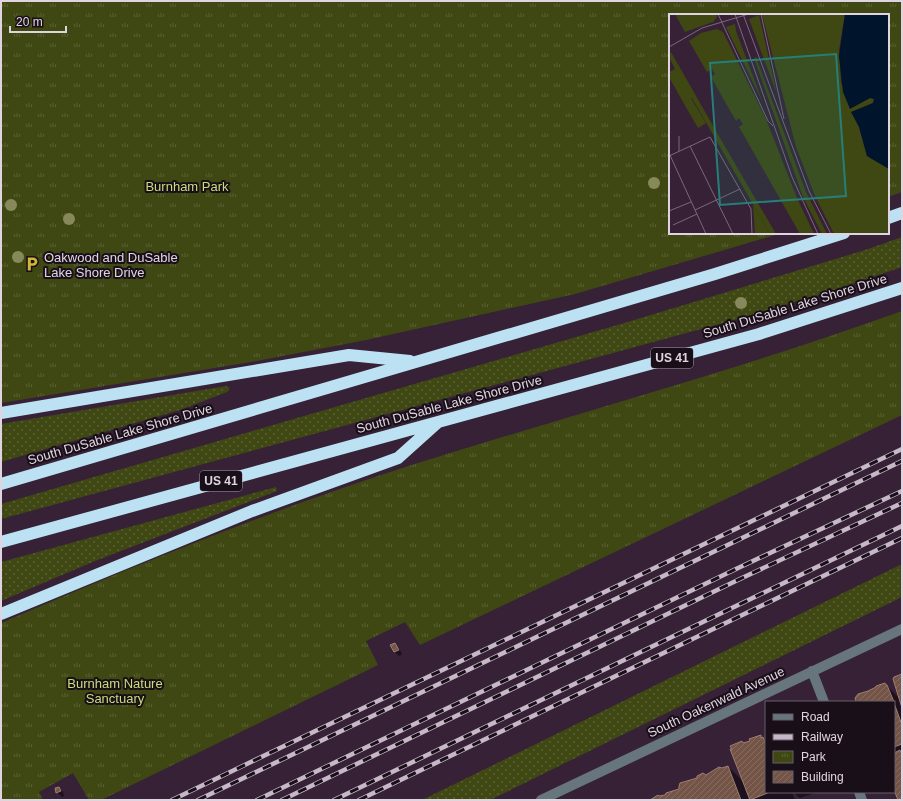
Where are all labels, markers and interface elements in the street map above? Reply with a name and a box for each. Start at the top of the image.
scale bar [10,8,66,34]
inset map [669,14,889,234]
text: 20 m [16,15,43,29]
park label: Burnham Park [145,179,229,194]
place label: Oakwood and DuSable Lake Shore Drive [44,250,178,280]
parking icon: Oakwood and DuSable Lake Shore Drive [23,255,41,273]
street label: South DuSable Lake Shore Drive [701,271,889,341]
road number: US 41 [651,348,693,368]
street label: South DuSable Lake Shore Drive [355,372,543,436]
street label: South DuSable Lake Shore Drive [26,400,214,468]
road number: US 41 [200,471,242,491]
street label: South Oakenwald Avenue [645,664,787,740]
park label: Burnham Nature Sanctuary [67,676,163,706]
legend [765,701,895,793]
text: Road [801,710,830,724]
text: Railway [801,730,843,744]
text: Park [801,750,827,764]
text: Building [801,770,844,784]

